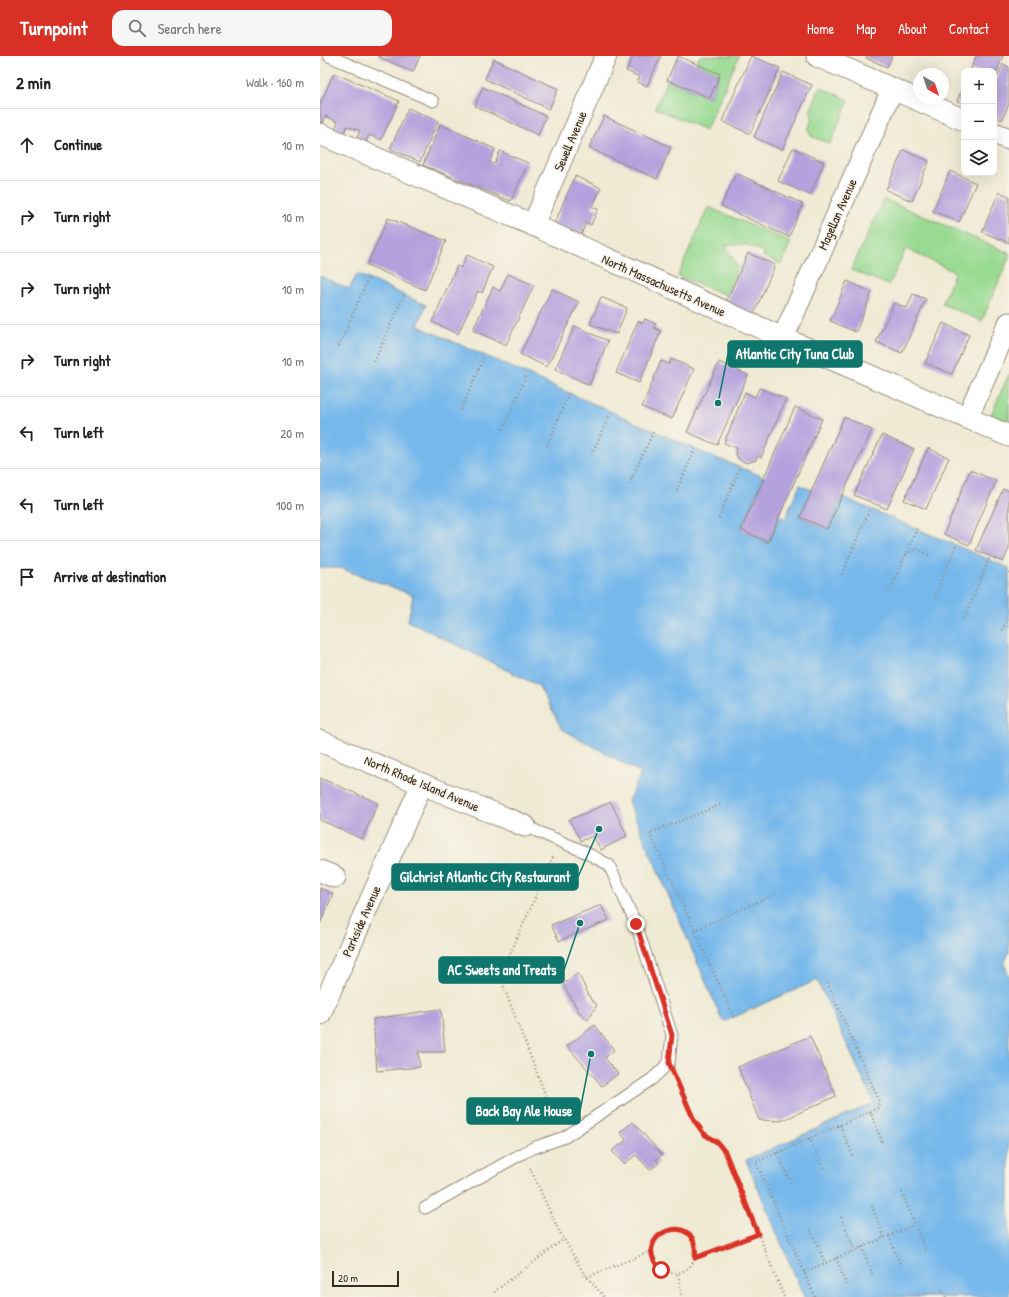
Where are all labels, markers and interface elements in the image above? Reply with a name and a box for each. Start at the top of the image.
search box [112,10,392,46]
text: Turnpoint [20,15,88,41]
icon: search [126,17,148,39]
text: Search here [158,18,222,39]
text: Home [807,19,834,38]
text: Map [856,19,876,38]
text: About [898,19,927,38]
text: Contact [949,19,989,38]
north arrow [913,68,949,104]
map controls [961,68,997,176]
button: + [961,68,997,104]
text: 2 min [16,71,51,94]
text: Walk · 160 m [246,73,304,91]
button: − [961,104,997,140]
street label: Sewell Avenue [549,108,591,174]
icon: ahead [16,134,38,156]
text: Continue [54,134,102,155]
text: 10 m [282,136,304,154]
button: layers [961,140,997,176]
street label: Magellan Avenue [813,175,861,253]
icon: right [16,206,38,228]
text: Turn right [54,206,110,227]
text: 10 m [282,208,304,226]
street label: North Massachusetts Avenue [599,250,729,320]
icon: right [16,278,38,300]
text: Turn right [54,278,110,299]
text: 10 m [282,280,304,298]
callout: Atlantic City Tuna Club [728,341,862,367]
text: Atlantic City Tuna Club [736,344,854,365]
icon: right [16,350,38,372]
text: Turn right [54,350,110,371]
text: 10 m [282,352,304,370]
icon: left [16,422,38,444]
text: Turn left [54,422,104,443]
text: 20 m [280,424,304,442]
icon: left [16,494,38,516]
text: Turn left [54,494,104,515]
text: 100 m [276,496,304,514]
icon: arrive [16,566,38,588]
text: Arrive at destination [54,566,166,587]
street label: North Rhode Island Avenue [362,751,482,815]
callout: Gilchrist Atlantic City Restaurant [392,864,578,890]
text: Gilchrist Atlantic City Restaurant [400,867,572,888]
street label: Parkside Avenue [337,883,385,959]
route end [627,915,645,933]
callout: AC Sweets and Treats [439,957,564,983]
text: AC Sweets and Treats [448,960,557,979]
callout: Back Bay Ale House [467,1098,580,1124]
text: Back Bay Ale House [476,1101,573,1122]
route start [652,1261,670,1279]
scale bar [332,1269,399,1288]
text: 20 m [338,1271,358,1285]

